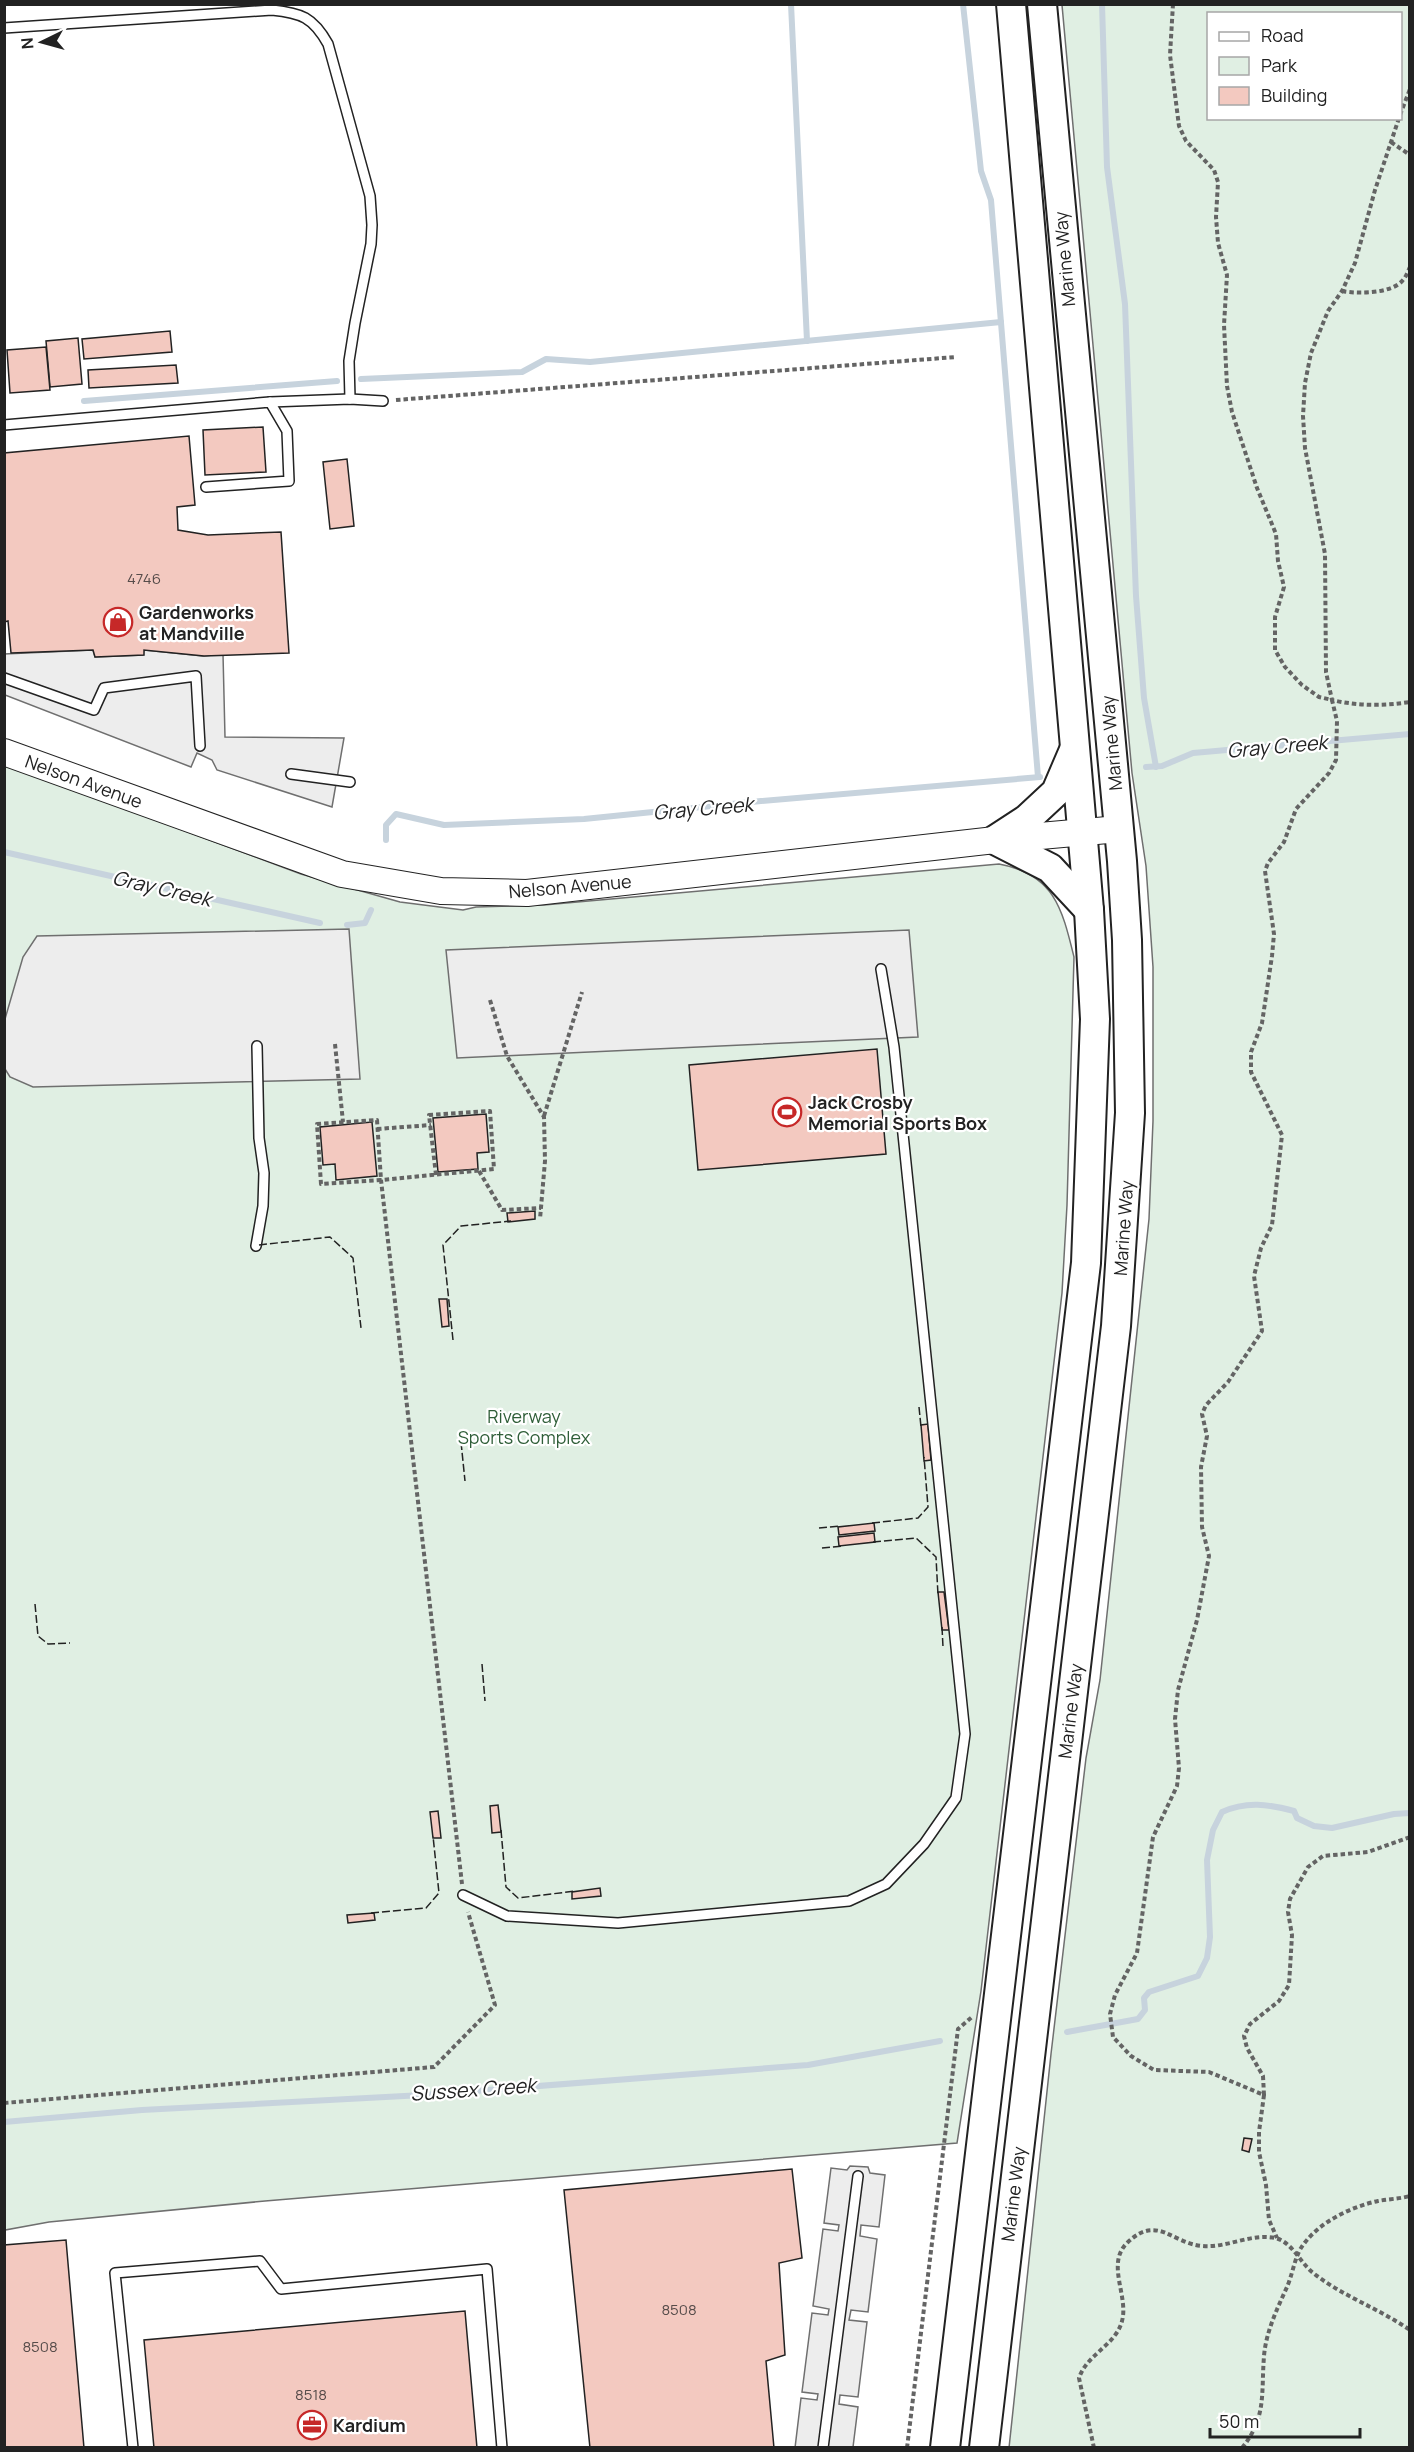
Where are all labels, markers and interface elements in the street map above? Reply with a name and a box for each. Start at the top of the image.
north arrow [12,12,72,72]
legend [1207,12,1402,120]
text: Road [1261,23,1304,47]
text: N [16,37,39,50]
text: Park [1261,53,1298,77]
text: Building [1261,83,1327,107]
street label: Marine Way [1048,210,1080,308]
house number: 4746 [127,568,161,589]
place label: Gardenworks at Mandville [139,600,254,645]
shop icon: Gardenworks at Mandville [102,606,134,638]
street label: Marine Way [1095,694,1127,792]
water label: Gray Creek [1226,728,1331,764]
street label: Nelson Avenue [22,749,146,813]
water label: Gray Creek [652,790,757,826]
water label: Gray Creek [110,864,217,913]
street label: Nelson Avenue [508,869,632,903]
place label: Jack Crosby Memorial Sports Box [808,1090,987,1135]
sports icon: Jack Crosby Memorial Sports Box [771,1096,803,1128]
street label: Marine Way [1108,1179,1138,1277]
park label: Riverway Sports Complex [458,1404,591,1449]
street label: Marine Way [1052,1662,1088,1760]
water label: Sussex Creek [409,2071,540,2107]
street label: Marine Way [995,2145,1031,2243]
house number: 8508 [661,2299,697,2320]
house number: 8508 [22,2336,58,2357]
house number: 8518 [295,2384,327,2405]
scale bar [1210,2401,1360,2439]
office icon: Kardium [296,2409,328,2441]
text: 50 m [1219,2409,1259,2433]
place label: Kardium [333,2413,406,2437]

